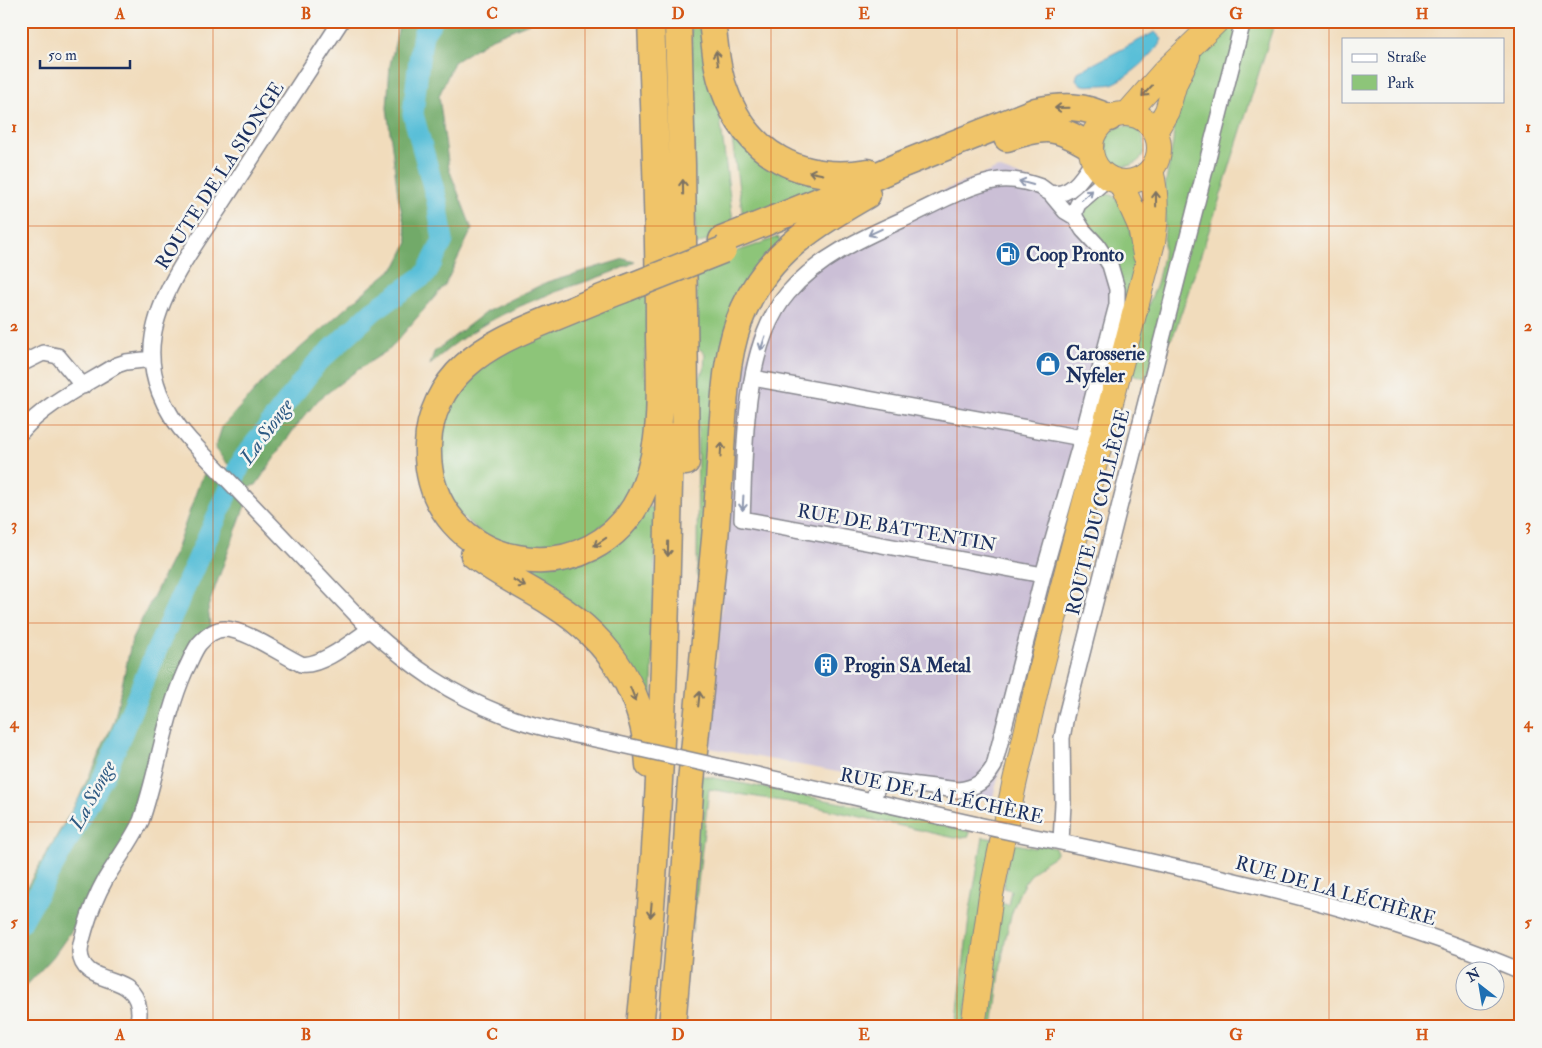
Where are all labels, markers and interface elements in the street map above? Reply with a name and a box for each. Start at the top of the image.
text: A [114,4,126,24]
text: B [301,4,311,24]
text: C [486,4,498,24]
text: D [671,4,685,24]
text: E [858,4,870,24]
text: F [1045,4,1055,24]
text: G [1229,4,1243,24]
text: H [1415,4,1429,24]
scale bar [40,38,130,70]
legend [1342,38,1504,102]
text: 50 m [48,46,77,65]
text: Straße [1387,48,1426,67]
one-way arrow [712,51,722,67]
text: Park [1387,74,1414,93]
street label: ROUTE DE LA SIONGE [150,77,290,274]
one-way arrow [1141,84,1153,97]
one-way arrow [1054,103,1070,112]
text: 1 [11,117,17,137]
text: 1 [1525,117,1531,137]
one-way arrow [808,168,824,177]
one-way arrow [1018,178,1034,187]
one-way arrow [678,179,687,195]
one-way arrow [1081,189,1094,201]
one-way arrow [1151,192,1160,208]
one-way arrow [867,228,882,238]
fuel station icon: Coop Pronto [995,241,1021,267]
place label: Coop Pronto [1026,243,1124,268]
text: 2 [10,316,18,336]
text: 2 [1524,316,1532,336]
one-way arrow [757,335,767,351]
place label: Carosserie Nyfeler [1065,342,1145,389]
shop icon: Carosserie Nyfeler [1035,351,1061,377]
water label: La Sionge [234,393,299,470]
street label: ROUTE DU COLLÈGE [1059,406,1135,618]
one-way arrow [716,442,725,458]
one-way arrow [738,495,747,511]
street label: RUE DE BATTENTIN [795,499,998,557]
text: 3 [11,515,17,535]
text: 3 [1525,515,1531,535]
one-way arrow [594,537,608,547]
one-way arrow [663,540,673,556]
one-way arrow [511,579,525,589]
building icon: Progin SA Metal [813,652,839,678]
place label: Progin SA Metal [844,654,971,679]
one-way arrow [629,686,638,701]
one-way arrow [694,691,704,707]
text: 4 [9,713,20,733]
text: 4 [1523,713,1534,733]
water label: La Sionge [63,756,121,835]
street label: RUE DE LA LÉCHÈRE [838,761,1047,829]
street label: RUE DE LA LÉCHÈRE [1233,849,1440,931]
one-way arrow [646,902,656,918]
text: 5 [10,912,18,932]
text: 5 [1524,912,1532,932]
north arrow [1454,960,1504,1010]
text: N [1463,965,1484,986]
text: A [114,1025,126,1045]
text: B [301,1025,311,1045]
text: C [486,1025,498,1045]
text: D [671,1025,685,1045]
text: E [858,1025,870,1045]
text: F [1045,1025,1055,1045]
text: G [1229,1025,1243,1045]
text: H [1415,1025,1429,1045]

